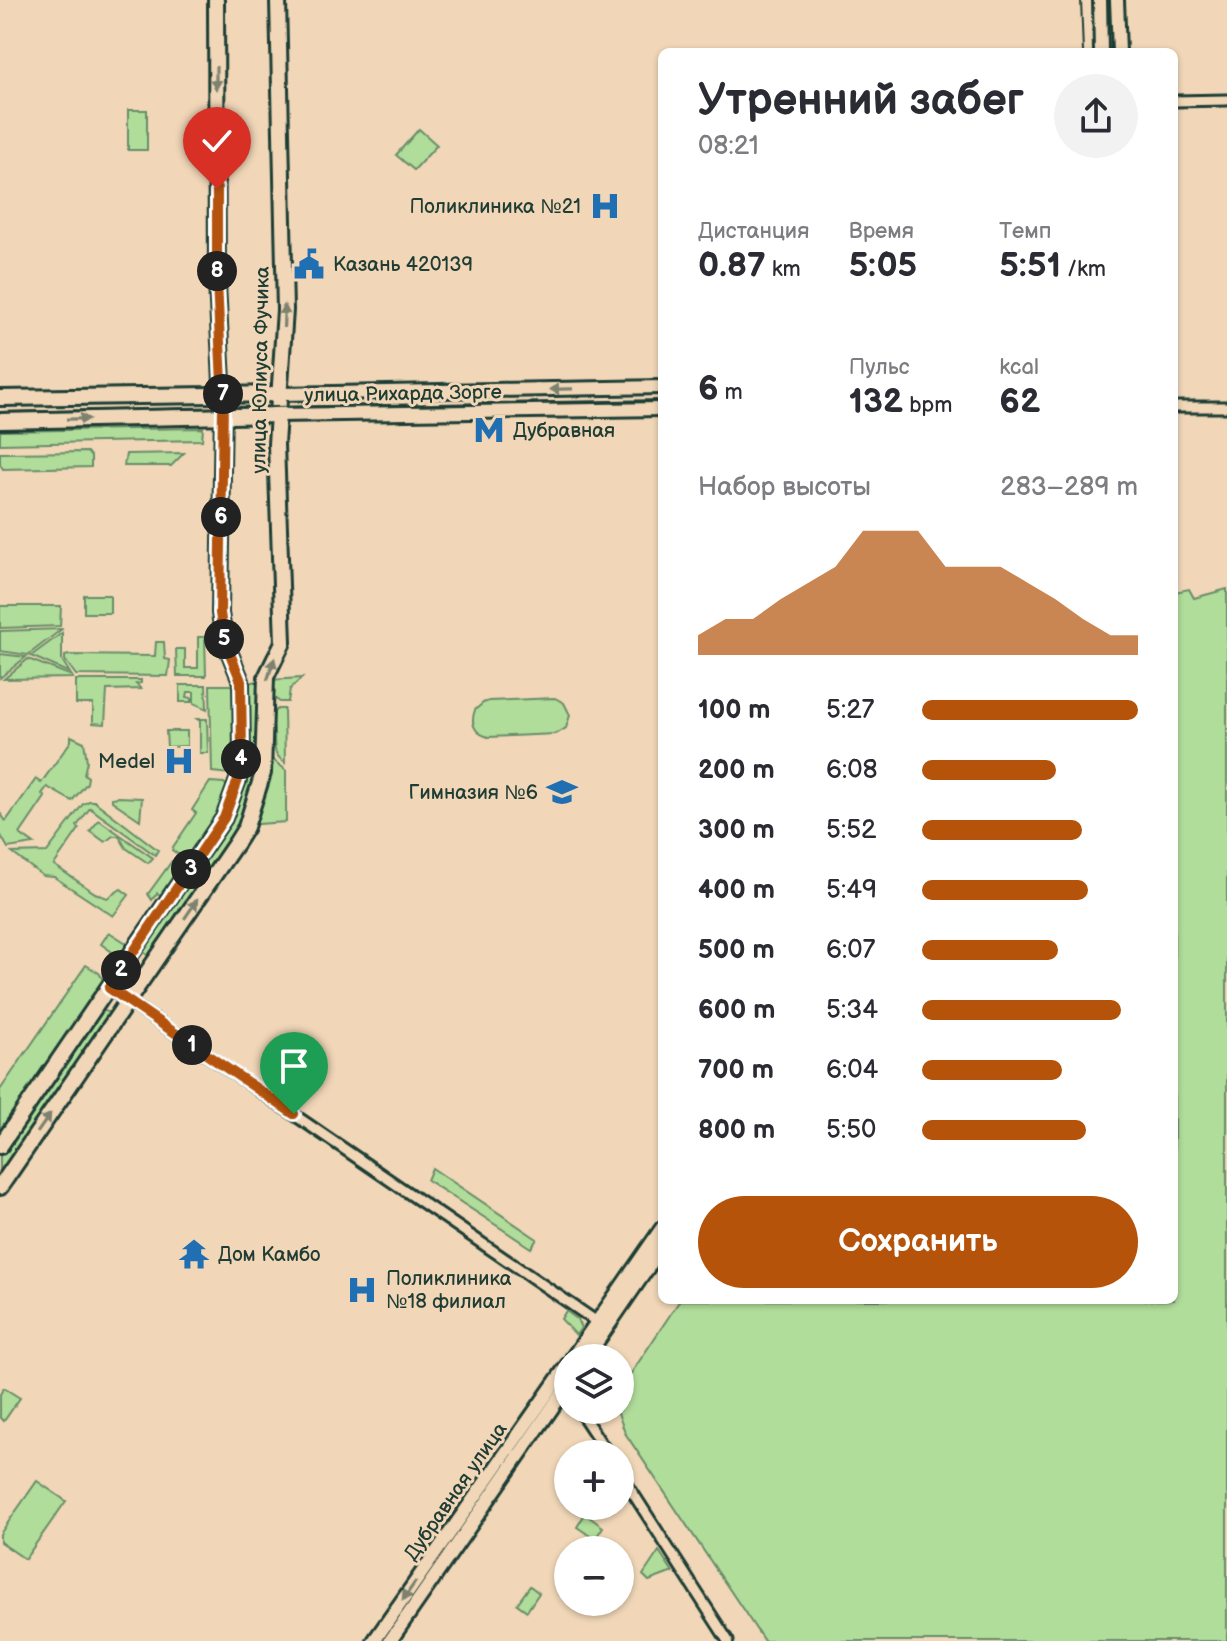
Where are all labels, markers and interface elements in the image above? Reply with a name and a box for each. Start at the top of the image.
one-way arrow [210,66,222,91]
text: Утренний забег [698,74,1024,127]
button: share [1054,74,1138,158]
pin [183,107,251,189]
icon: check [195,119,239,163]
text: 08:21 [698,131,759,162]
hospital icon: Поликлиника №21 [588,189,622,223]
place label: Поликлиника №21 [409,195,581,219]
text: Дистанция [698,218,809,245]
text: Время [849,218,914,245]
text: Темп [999,218,1052,245]
text: 0.87 [698,245,766,286]
text: 5:05 [849,245,917,286]
text: 5:51 [999,245,1061,286]
public building icon: Казань 420139 [292,247,326,281]
pin: 8 [197,251,237,291]
place label: Казань 420139 [333,253,473,277]
text: km [766,256,801,283]
text: /km [1061,256,1106,283]
text: 8 [210,257,224,284]
street label: улица Юлиуса Фучика [247,266,275,474]
one-way arrow [278,303,291,328]
text: Пульс [849,354,909,381]
text: kcal [999,354,1039,381]
text: 6 [698,368,719,409]
pin: 7 [203,374,243,414]
text: m [719,379,743,406]
text: 7 [217,380,229,407]
street label: улица Рихарда Зорге [304,380,502,408]
text: 132 [849,381,903,422]
text: 62 [999,381,1040,422]
one-way arrow [548,383,573,395]
text: bpm [903,392,952,419]
one-way arrow [66,413,91,426]
metro station icon: Дубравная [472,413,506,447]
place label: Дубравная [513,419,615,443]
text: Набор высоты [698,472,871,503]
text: 283–289 m [1000,472,1138,503]
pin: 6 [201,497,241,537]
text: 6 [214,503,228,530]
pin: 5 [204,619,244,659]
text: 5 [218,625,230,652]
one-way arrow [265,657,278,681]
text: 100 m [698,695,771,726]
text: 5:27 [826,695,874,726]
pin: 4 [221,739,261,779]
hospital icon: Medel [162,744,196,778]
text: 4 [235,745,247,772]
place label: Medel [98,750,155,774]
text: 200 m [698,755,775,786]
text: 6:08 [826,755,878,786]
school or university icon: Гимназия №6 [545,775,579,809]
place label: Гимназия №6 [409,781,538,805]
text: 300 m [698,815,775,846]
text: 5:52 [826,815,876,846]
pin: 3 [171,849,211,889]
text: 3 [185,855,197,882]
text: 400 m [698,875,775,906]
text: 5:49 [826,875,877,906]
one-way arrow [184,898,199,919]
text: 500 m [698,935,775,966]
text: 6:07 [826,935,875,966]
pin: 2 [101,950,141,990]
text: 2 [114,956,128,983]
text: 600 m [698,995,775,1026]
text: 5:34 [826,995,878,1026]
pin: 1 [172,1025,212,1065]
text: 1 [187,1031,197,1058]
pin [260,1032,328,1114]
icon: arrive [272,1044,316,1088]
text: 700 m [698,1055,774,1086]
text: 6:04 [826,1055,878,1086]
one-way arrow [37,1113,52,1134]
text: 800 m [698,1115,775,1146]
text: 5:50 [826,1115,876,1146]
button: Сохранить [698,1196,1138,1288]
temple icon: Дом Камбо [177,1237,211,1271]
place label: Дом Камбо [218,1243,320,1267]
place label: Поликлиника №18 филиал [386,1267,512,1314]
hospital icon: Поликлиника №18 филиал [345,1273,379,1307]
map controls [554,1344,634,1616]
button: layers [554,1344,634,1424]
street label: Дубравная улица [399,1418,512,1565]
button: + [554,1440,634,1520]
button: − [554,1536,634,1616]
one-way arrow [402,1581,417,1602]

